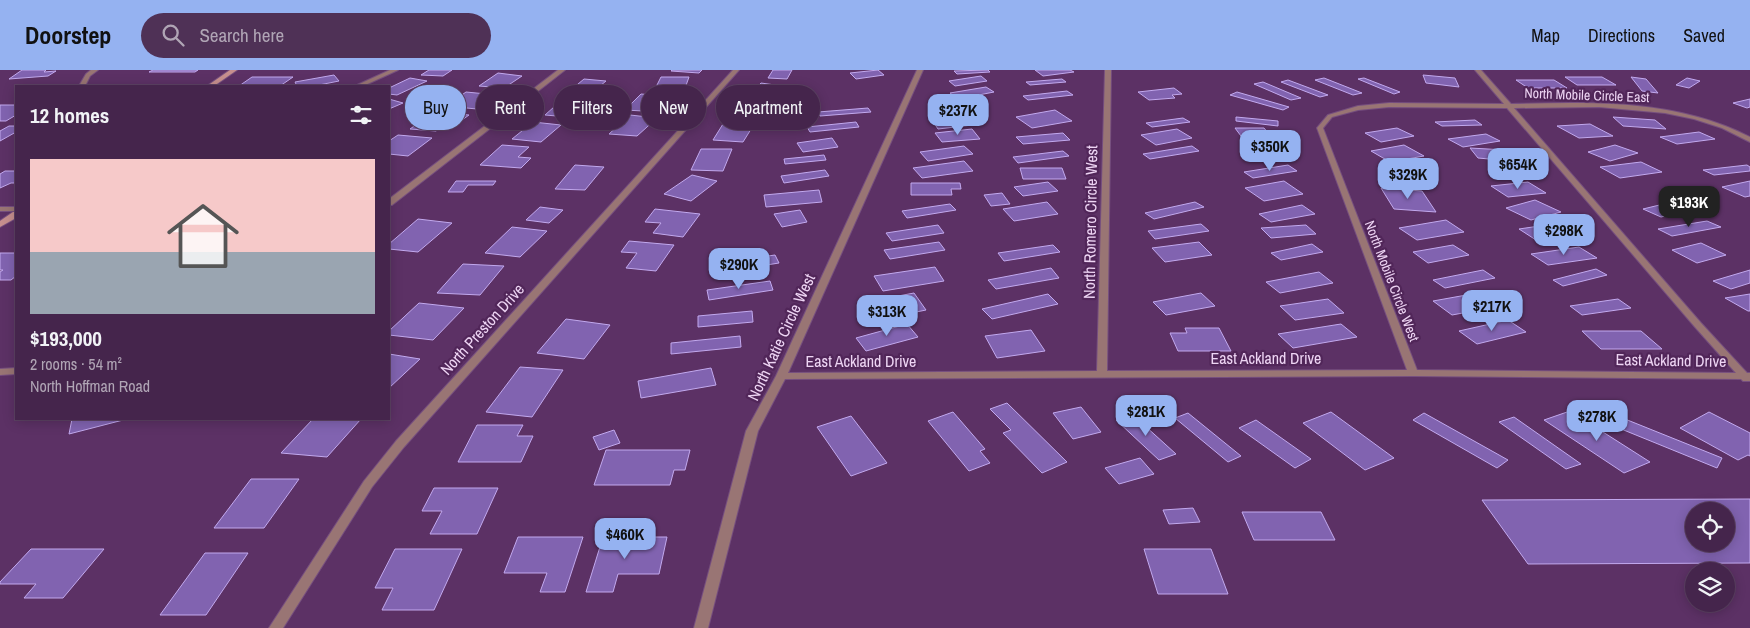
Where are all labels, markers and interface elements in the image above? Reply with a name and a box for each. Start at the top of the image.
search box [141,13,491,58]
text: Doorstep [25,19,111,51]
icon: search [159,21,187,49]
text: Search here [199,22,284,48]
text: Map [1531,23,1560,48]
text: Directions [1588,23,1655,48]
text: Saved [1683,23,1725,48]
street label: North Mobile Circle East [1524,84,1650,106]
chip: Buy [405,85,466,130]
chip: Rent [476,85,544,130]
chip: Filters [554,85,631,130]
chip: New [641,85,706,130]
chip: Apartment [716,85,820,130]
pin: $237K [923,93,993,136]
text: $237K [939,99,977,121]
text: 12 homes [30,101,109,130]
icon: filters [347,101,375,129]
pin: $350K [1235,129,1305,172]
text: $350K [1251,135,1289,157]
street label: North Romero Circle West [1078,145,1102,299]
pin: $654K [1483,148,1553,190]
text: $654K [1499,153,1537,175]
pin: $329K [1373,158,1443,200]
text: $329K [1389,163,1427,185]
pin: $193K [1654,186,1724,228]
icon: home [158,191,248,281]
text: $193K [1670,191,1708,213]
pin: $298K [1529,214,1599,256]
street label: North Mobile Circle West [1361,218,1423,344]
text: $298K [1545,219,1583,241]
pin: $290K [704,248,774,290]
text: $290K [720,253,758,275]
street label: North Katie Circle West [742,270,820,404]
street label: North Preston Drive [435,279,529,379]
pin: $217K [1457,290,1527,332]
pin: $313K [852,294,922,337]
text: $217K [1473,295,1511,317]
text: $313K [868,300,906,322]
text: $193,000 [30,324,102,353]
street label: East Ackland Drive [1211,347,1321,369]
street label: East Ackland Drive [1615,348,1727,372]
street label: East Ackland Drive [806,350,916,372]
text: 2 rooms · 54 m² [30,353,122,375]
text: North Hoffman Road [30,375,150,397]
pin: $281K [1111,394,1181,437]
text: $281K [1127,400,1165,422]
pin: $278K [1562,400,1632,442]
text: $278K [1578,405,1616,427]
map controls [1685,502,1735,612]
button: locate [1685,502,1735,552]
pin: $460K [590,518,660,560]
text: $460K [606,523,644,545]
button: layers [1685,562,1735,612]

